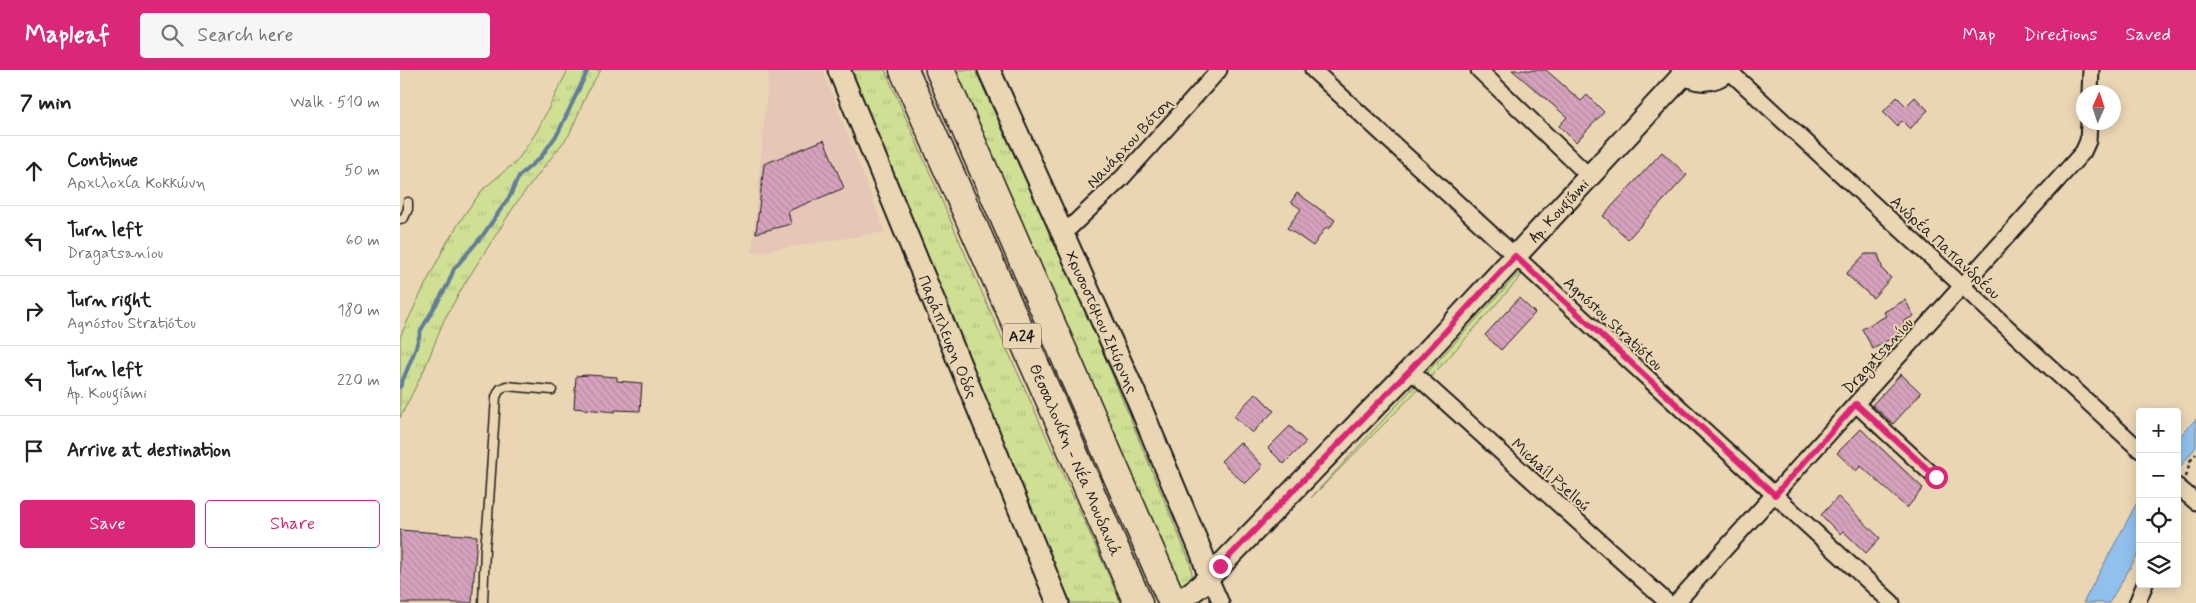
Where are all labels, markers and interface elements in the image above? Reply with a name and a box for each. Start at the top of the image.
search box [140,13,490,58]
text: Mapleaf [25,20,110,51]
icon: search [158,21,186,49]
text: Search here [198,23,293,48]
text: Map [1963,23,1996,47]
text: Directions [2024,23,2098,47]
text: Saved [2126,23,2171,47]
north arrow [2076,85,2121,130]
text: 7 min [20,89,72,117]
text: Walk · 510 m [290,92,380,113]
street label: Ναυάρχου Βότση [1082,93,1178,193]
text: Continue [67,148,138,173]
icon: ahead [20,157,48,185]
text: 50 m [344,160,380,181]
text: Αρχιλοχία Κοκκώνη [67,173,206,194]
street label: Ap. Kougiámi [1524,174,1594,248]
street label: Ανδρέα Παπανδρέου [1885,191,2005,305]
text: Turn left [67,218,143,243]
icon: left [20,227,48,255]
text: 60 m [346,230,380,251]
text: Dragatsaníou [67,243,163,264]
street label: Χρυσοστόμου Σμύρνης [1060,248,1142,397]
street label: Παράπλευρη Οδός [912,272,982,402]
street label: Agnóstou Stratiótou [1559,272,1667,376]
text: Turn right [67,288,151,313]
icon: right [20,297,48,325]
text: 180 m [337,300,380,321]
text: Agnóstou Stratiótou [67,313,196,334]
street label: Dragatsaníou [1838,313,1919,400]
road number: Α24 [1003,324,1041,348]
text: Turn left [67,358,143,383]
street label: Θεσσαλονίκη - Νέα Μουδανιά [1023,361,1126,560]
icon: left [20,367,48,395]
text: 220 m [337,370,380,391]
text: Ap. Kougiámi [67,383,147,404]
map controls [2136,408,2181,588]
button: + [2136,408,2181,453]
street label: Michaíl Pselloú [1506,434,1594,516]
icon: arrive [20,437,48,465]
text: Arrive at destination [67,438,231,463]
button: − [2136,453,2181,498]
route start [1925,466,1948,489]
button: locate [2136,498,2181,543]
button: Save [20,500,195,548]
button: Share [205,500,380,548]
button: layers [2136,543,2181,588]
route end [1209,555,1232,578]

